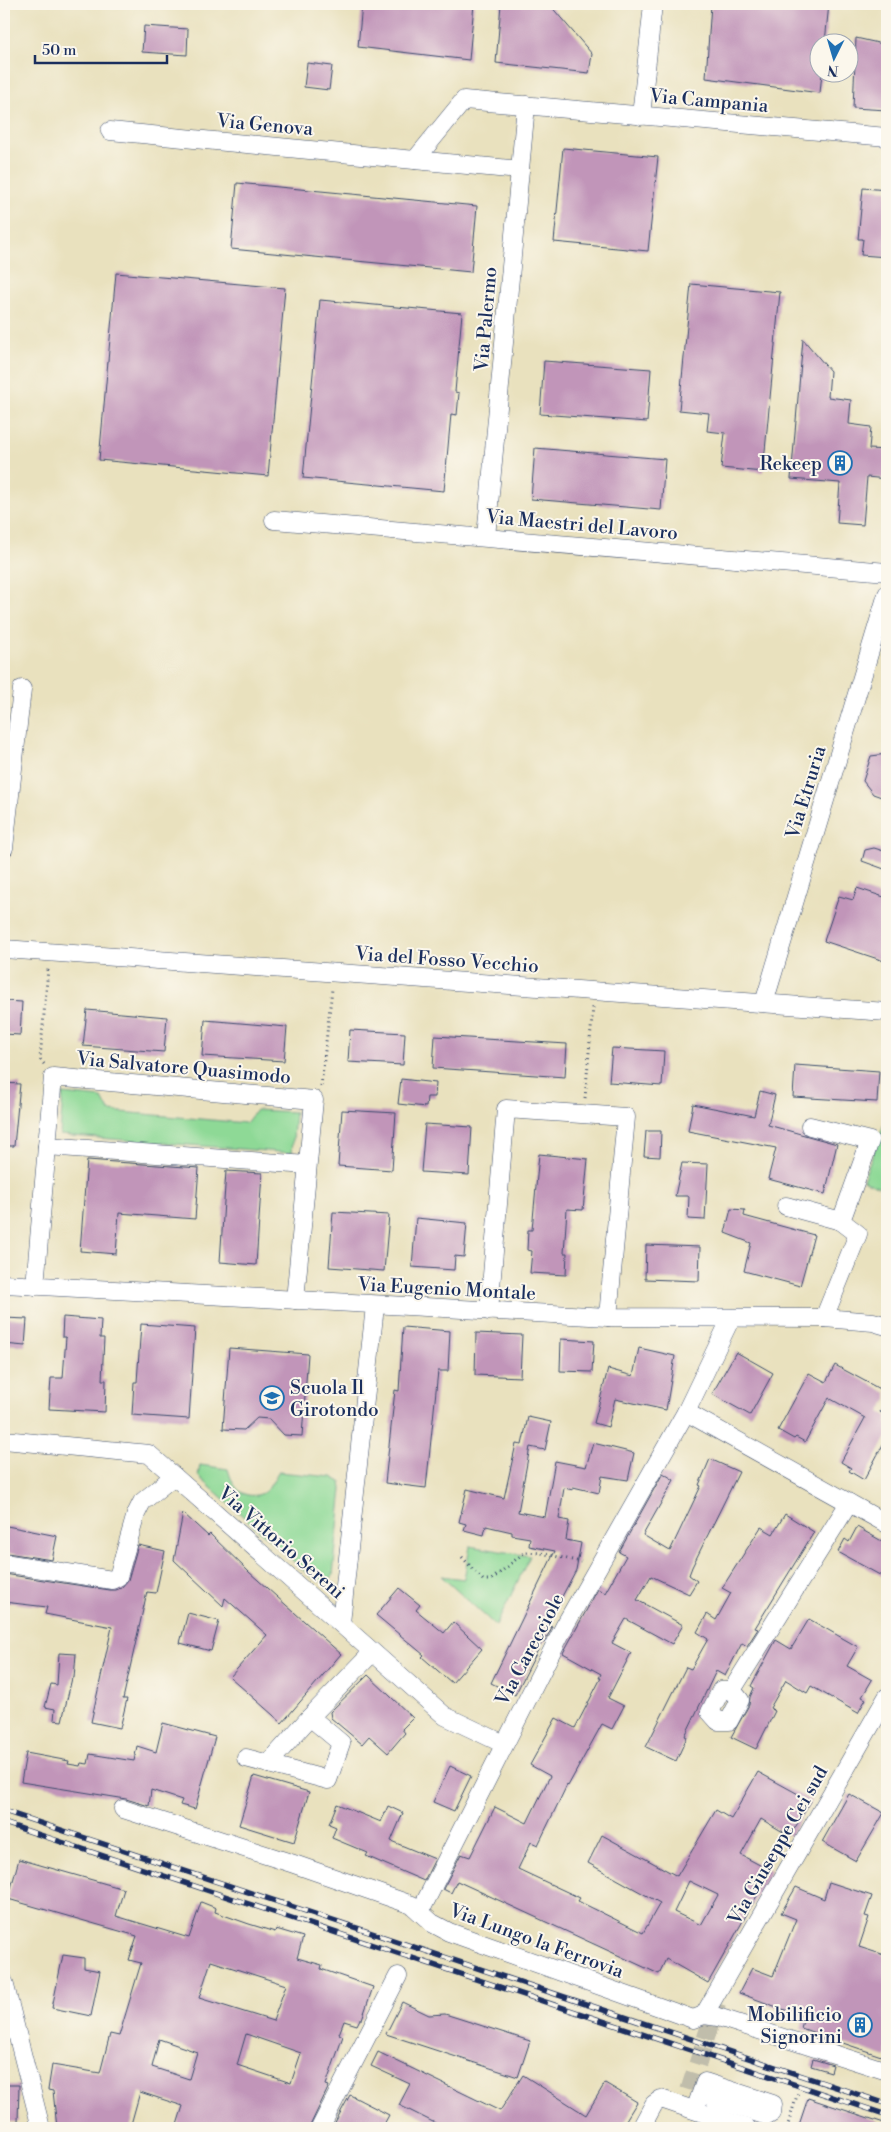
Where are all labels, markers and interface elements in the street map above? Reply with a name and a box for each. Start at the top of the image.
scale bar [35,32,168,64]
north arrow [808,32,858,82]
text: 50 m [42,41,76,60]
text: N [827,61,839,79]
street label: Via Campania [647,84,770,118]
street label: Via Genova [215,109,314,141]
street label: Via Palermo [469,266,503,373]
building icon: Rekeep [827,450,853,476]
place label: Rekeep [759,452,822,476]
street label: Via Maestri del Lavoro [484,505,679,545]
street label: Via Etruria [780,742,832,843]
street label: Via del Fosso Vecchio [353,942,540,978]
street label: Via Salvatore Quasimodo [75,1047,292,1089]
street label: Via Eugenio Montale [356,1272,537,1306]
place label: Scuola Il Girotondo [290,1376,379,1422]
school or university icon: Scuola Il Girotondo [259,1385,285,1411]
street label: Via Vittorio Sereni [212,1481,350,1604]
street label: Via Carecciole [490,1589,570,1711]
street label: Via Giuseppe Cei sud [722,1762,833,1930]
street label: Via Lungo la Ferrovia [445,1898,627,1984]
place label: Mobilificio Signorini [747,2003,842,2049]
building icon: Mobilificio Signorini [847,2012,873,2038]

